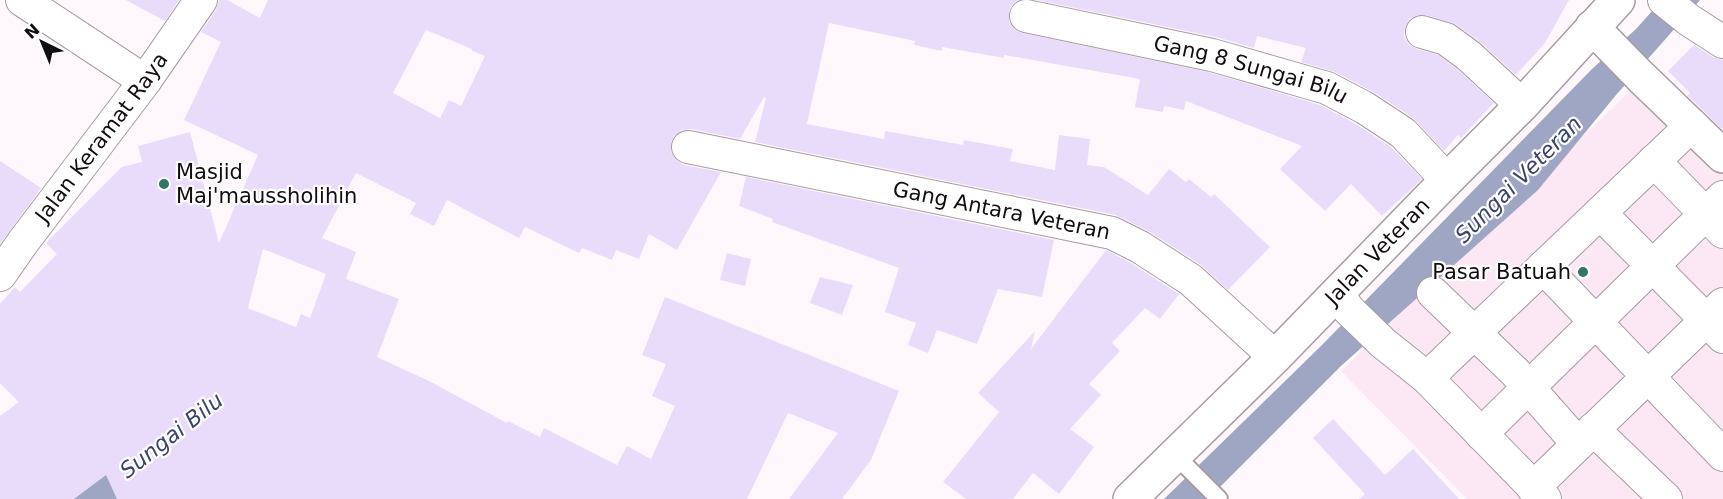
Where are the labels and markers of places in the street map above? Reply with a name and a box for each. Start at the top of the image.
place label: Masjid Maj'maussholihin [176,160,357,208]
marker: Masjid Maj'maussholihin [157,177,171,191]
place label: Pasar Batuah [1432,260,1571,284]
marker: Pasar Batuah [1576,265,1590,279]

